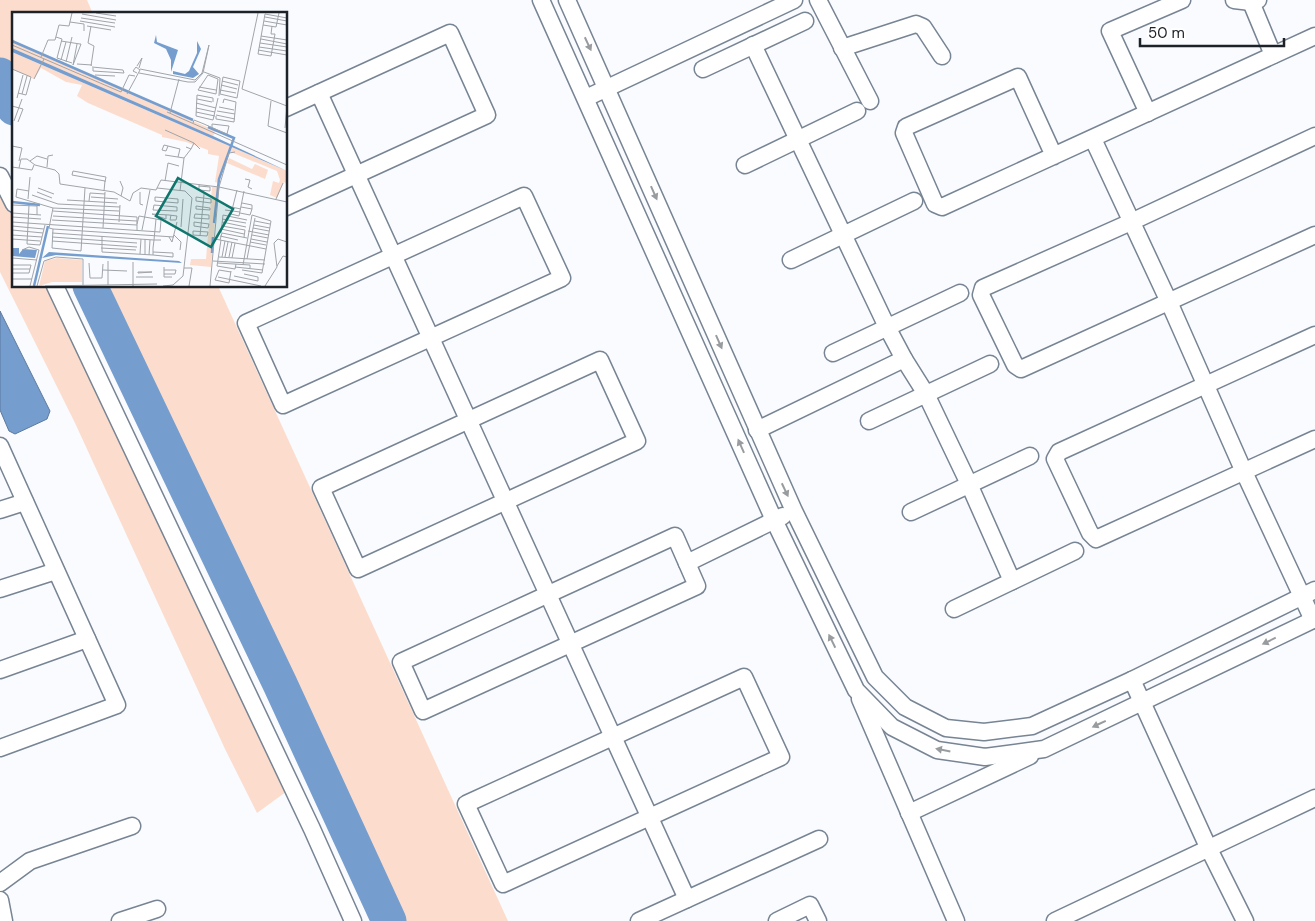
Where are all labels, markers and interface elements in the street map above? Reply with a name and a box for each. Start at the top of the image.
inset map [12,12,288,288]
scale bar [1140,15,1284,47]
text: 50 m [1148,23,1185,43]
one-way arrow [584,37,592,51]
one-way arrow [650,186,658,200]
one-way arrow [715,335,723,349]
one-way arrow [737,439,745,453]
one-way arrow [781,483,789,497]
one-way arrow [828,634,836,648]
one-way arrow [1262,637,1277,645]
one-way arrow [1092,720,1106,728]
one-way arrow [934,746,950,754]

